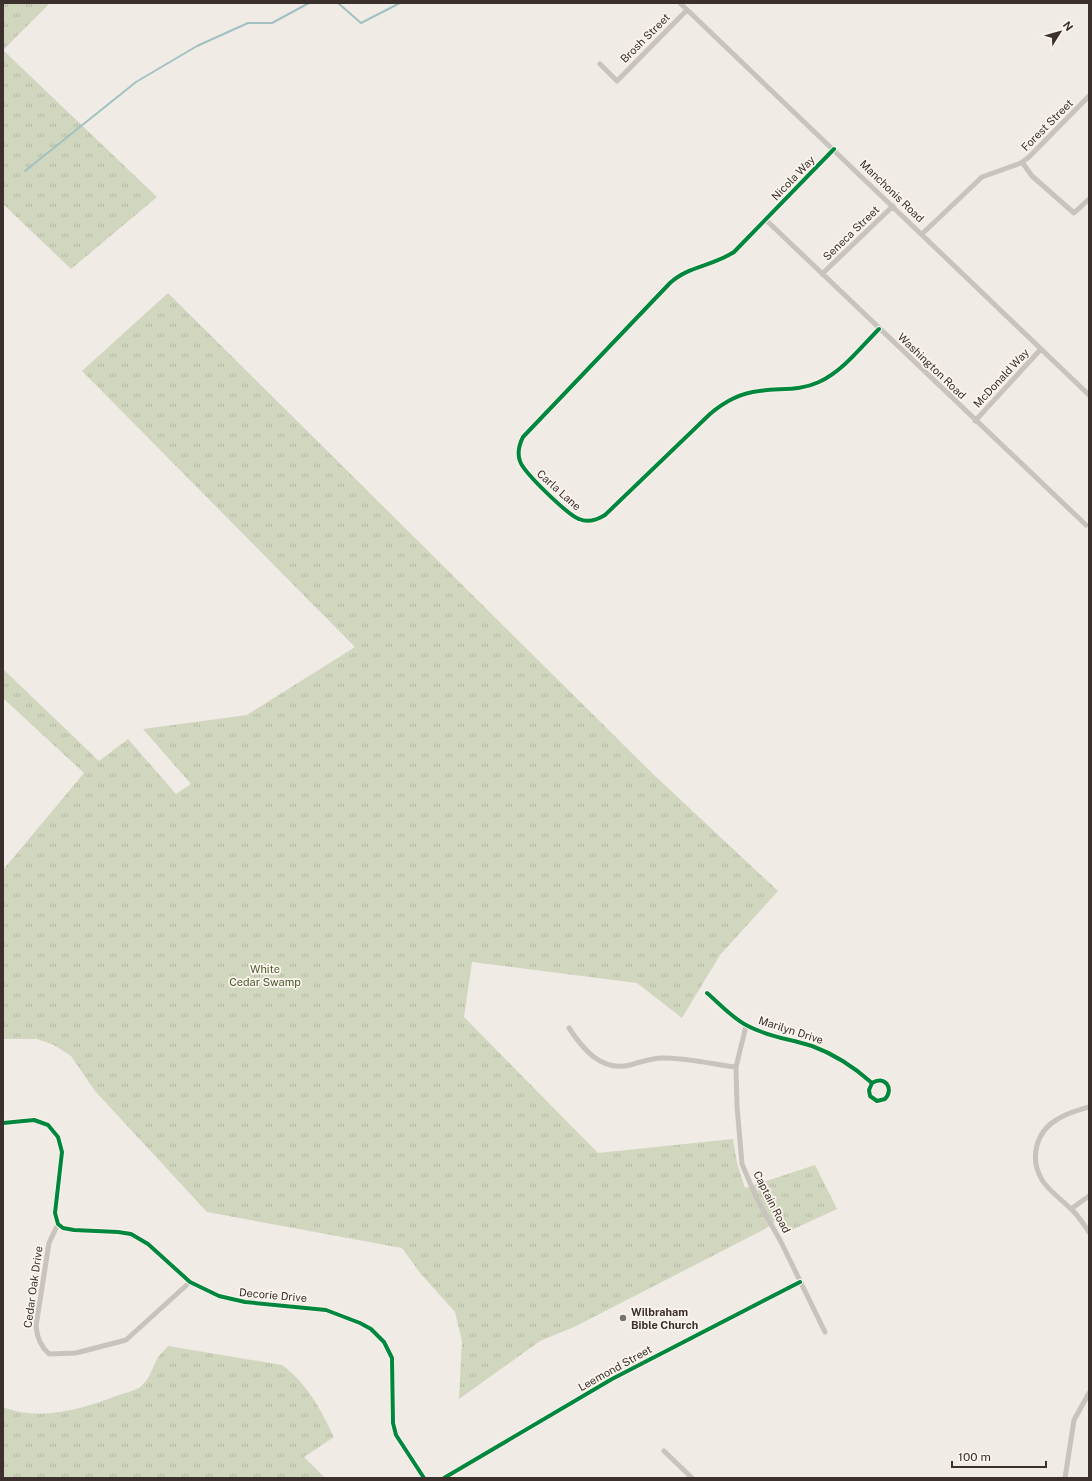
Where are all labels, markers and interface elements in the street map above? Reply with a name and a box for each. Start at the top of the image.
street label: Brosh Street [618,11,672,65]
north arrow [1040,12,1080,52]
text: N [1061,19,1075,33]
street label: Forest Street [1019,97,1075,153]
street label: Nicola Way [769,153,817,203]
street label: Manchonis Road [858,158,926,224]
street label: Seneca Street [821,203,881,263]
street label: Washington Road [896,331,968,401]
street label: McDonald Way [971,346,1031,410]
street label: Carla Lane [535,467,583,513]
park label: White Cedar Swamp [229,963,301,988]
street label: Marilyn Drive [757,1014,825,1046]
street label: Captain Road [751,1169,793,1235]
street label: Cedar Oak Drive [21,1245,45,1329]
street label: Decorie Drive [239,1286,307,1304]
place label: Wilbraham Bible Church [631,1306,698,1331]
marker: Wilbraham Bible Church [618,1313,628,1323]
street label: Leemond Street [576,1343,654,1393]
scale bar [952,1443,1046,1469]
text: 100 m [958,1450,991,1464]

